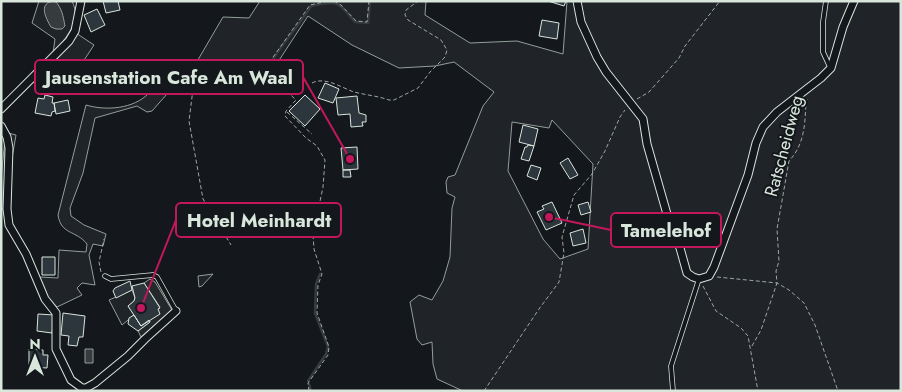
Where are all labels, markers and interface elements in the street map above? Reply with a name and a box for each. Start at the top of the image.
callout: Jausenstation Cafe Am Waal [35,60,303,94]
text: Jausenstation Cafe Am Waal [41,64,293,91]
street label: Ratscheidweg [758,92,810,200]
callout: Hotel Meinhardt [176,203,341,237]
text: Hotel Meinhardt [187,207,331,234]
callout: Tamelehof [611,213,721,247]
text: Tamelehof [621,217,712,244]
north arrow [10,332,60,382]
text: N [29,334,41,354]

